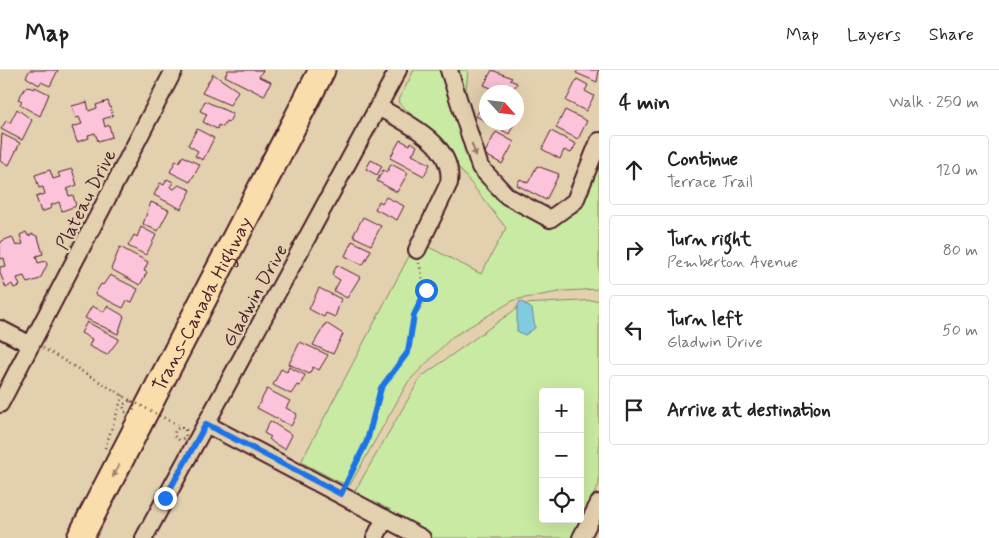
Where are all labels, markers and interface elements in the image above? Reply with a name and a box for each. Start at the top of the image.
text: Map [25,19,69,50]
text: Map [786,23,819,47]
text: Layers [847,23,901,47]
text: Share [929,23,974,47]
north arrow [479,85,524,130]
text: 4 min [619,89,670,117]
text: Walk · 250 m [889,92,979,113]
one-way arrow [471,142,478,157]
street label: Plateau Drive [50,145,122,254]
text: Continue [667,147,738,172]
icon: ahead [620,156,648,184]
text: 120 m [936,160,978,181]
text: Terrace Trail [667,172,753,193]
street label: Trans-Canada Highway [147,212,258,396]
text: Turn right [667,227,751,252]
icon: right [620,236,648,264]
street label: Gladwin Drive [217,240,294,351]
text: 80 m [943,240,978,261]
text: Pemberton Avenue [667,252,798,273]
route start [415,279,438,302]
text: Turn left [667,307,743,332]
icon: left [620,316,648,344]
text: 50 m [942,320,978,341]
text: Gladwin Drive [667,332,763,353]
map controls [539,388,584,523]
button: + [539,388,584,433]
icon: arrive [620,396,648,424]
text: Arrive at destination [667,398,831,423]
button: − [539,433,584,478]
one-way arrow [111,465,120,478]
button: locate [539,478,584,523]
route end [154,487,177,510]

